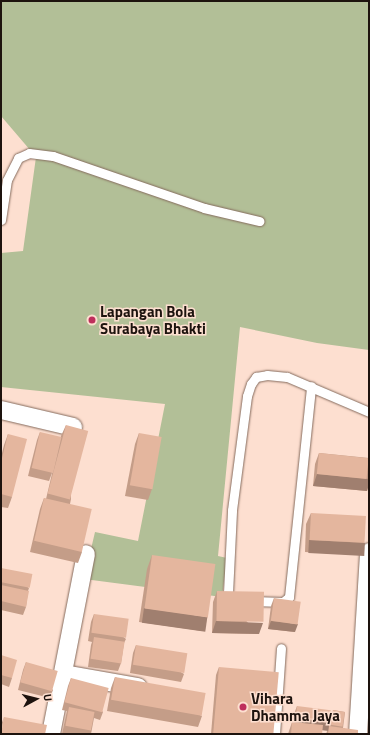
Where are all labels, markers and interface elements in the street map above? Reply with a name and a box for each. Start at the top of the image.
place label: Lapangan Bola Surabaya Bhakti [100,302,206,337]
marker: Lapangan Bola Surabaya Bhakti [87,315,97,325]
north arrow [16,679,56,719]
place label: Vihara Dhamma Jaya [251,689,340,724]
text: U [40,693,56,702]
marker: Vihara Dhamma Jaya [238,702,248,712]

